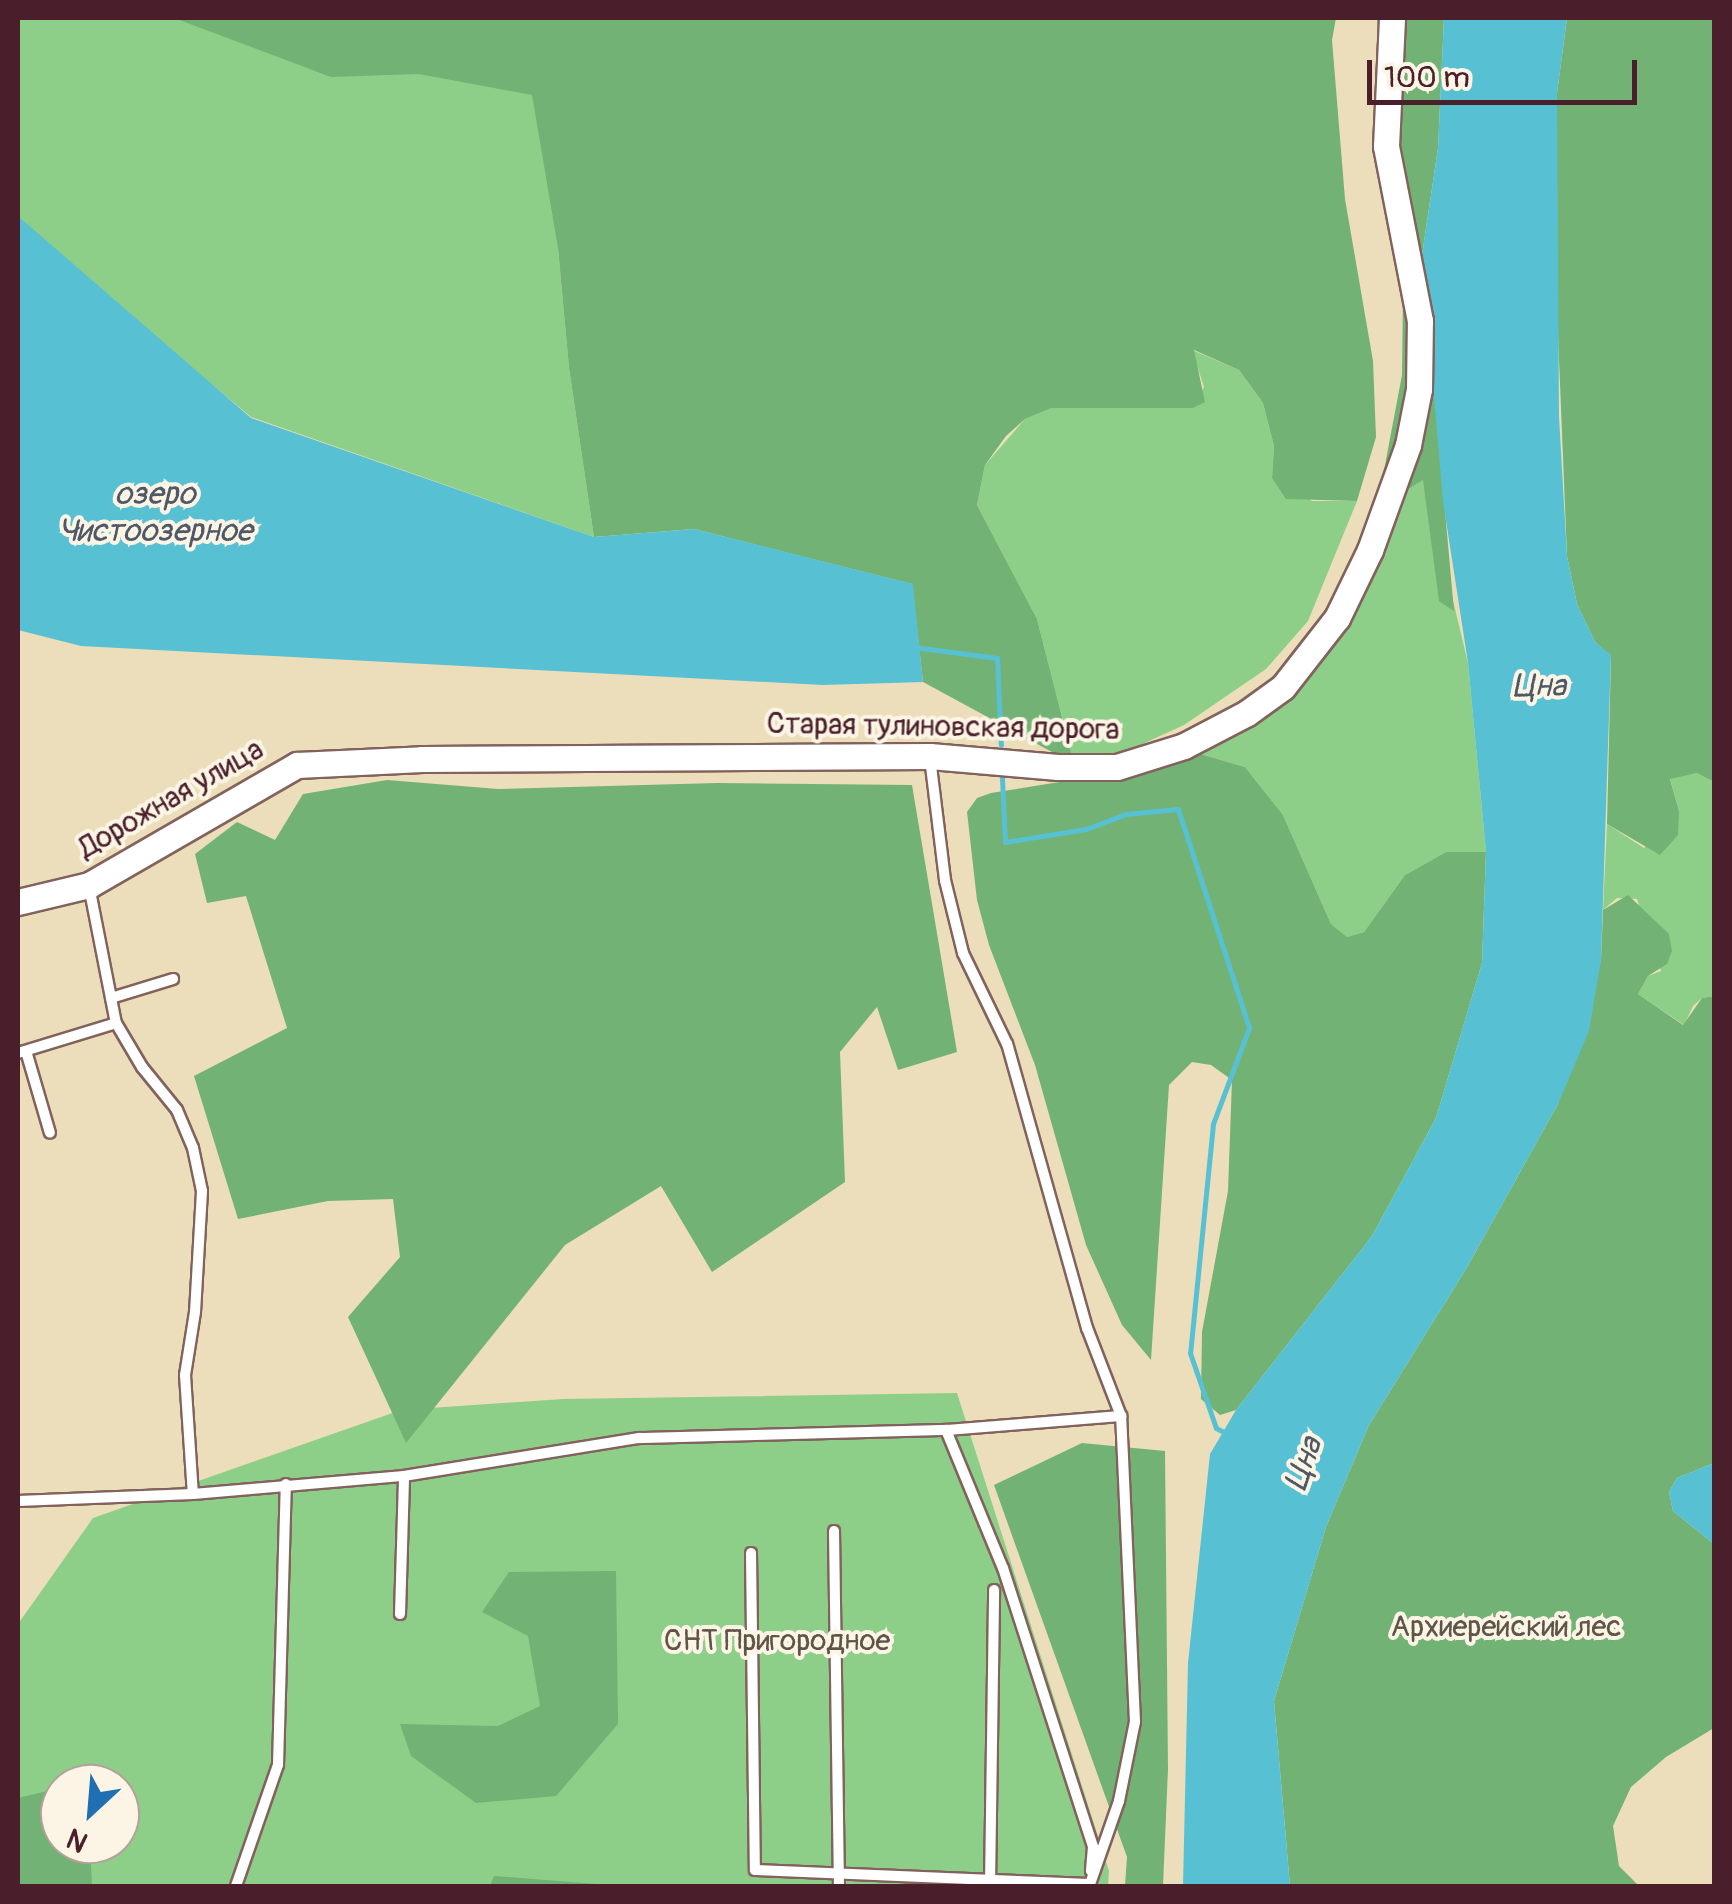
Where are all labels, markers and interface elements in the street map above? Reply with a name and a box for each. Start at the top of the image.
scale bar [1372,40,1642,102]
text: 100 m [1384,59,1470,96]
water label: озеро Чистоозерное [58,476,252,551]
water label: Цна [1512,667,1566,705]
street label: Старая тулиновская дорога [766,706,1120,748]
street label: Дорожная улица [72,731,270,867]
water label: Цна [1277,1432,1331,1496]
park label: Архиерейский лес [1391,1609,1621,1645]
park label: СНТ Пригородное [664,1623,890,1659]
north arrow [40,1764,140,1864]
text: N [61,1820,94,1859]

